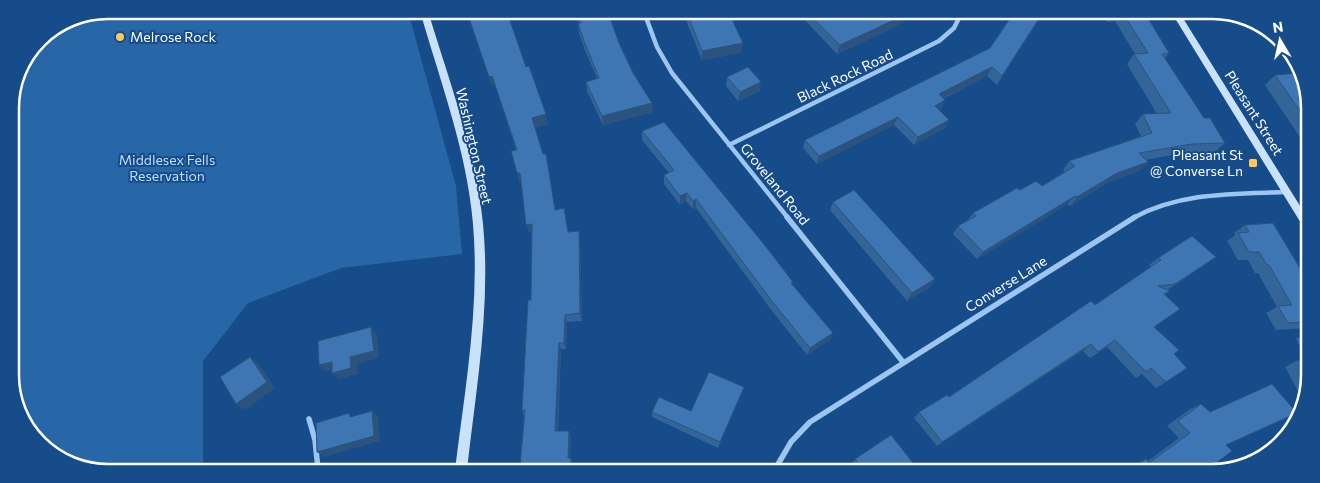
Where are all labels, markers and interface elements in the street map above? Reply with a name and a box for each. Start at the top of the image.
north arrow [1255,15,1305,65]
text: N [1271,17,1284,36]
place label: Melrose Rock [130,28,217,45]
marker: Melrose Rock [114,31,126,43]
street label: Black Rock Road [794,45,895,106]
street label: Pleasant Street [1222,67,1287,158]
street label: Washington Street [453,86,496,206]
street label: Groveland Road [737,139,814,228]
place label: Pleasant St @ Converse Ln [1150,146,1243,179]
park label: Middlesex Fells Reservation [119,151,215,184]
marker: Pleasant St @ Converse Ln [1247,157,1259,169]
street label: Converse Lane [962,252,1050,315]

